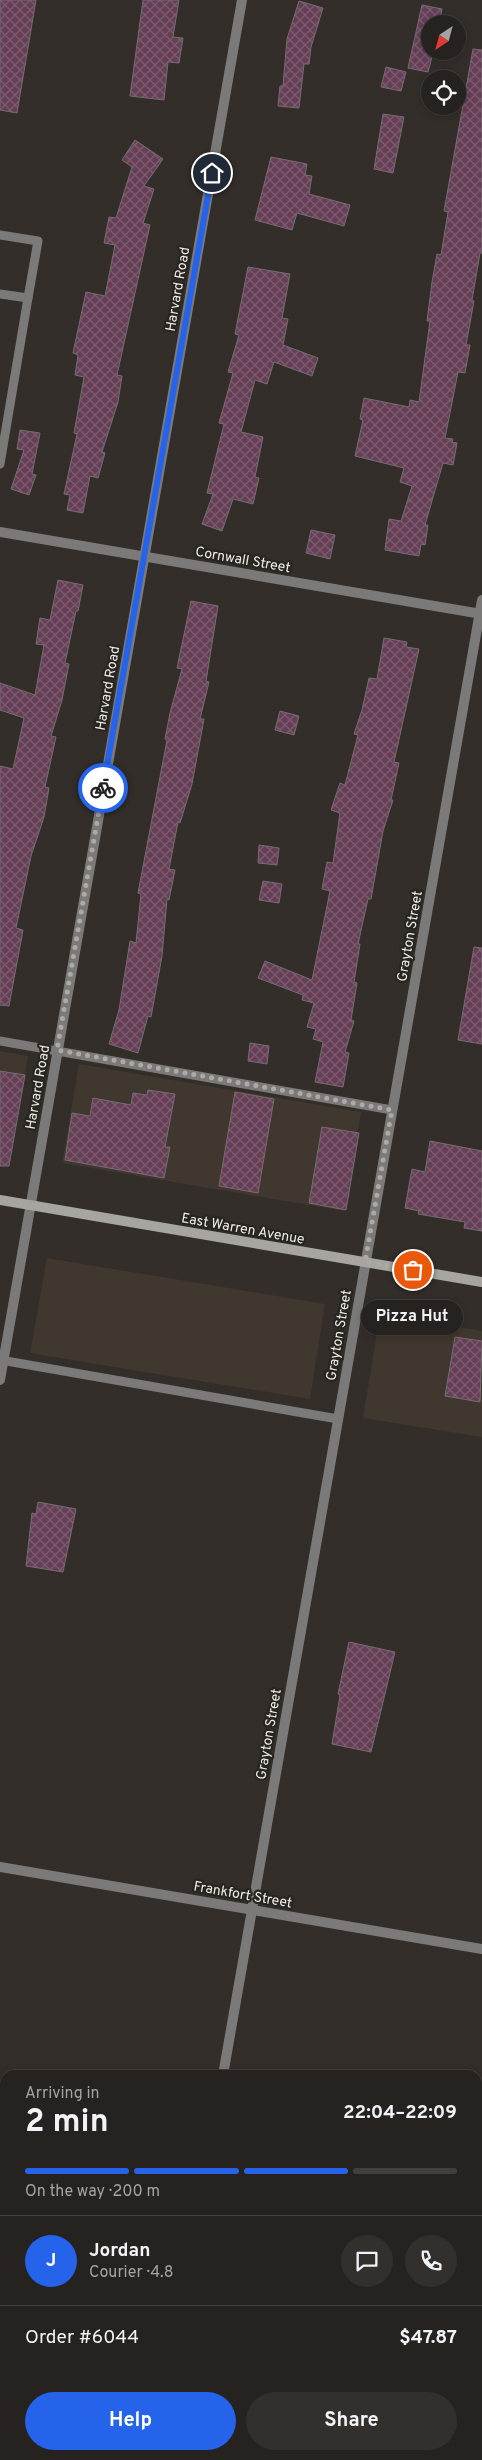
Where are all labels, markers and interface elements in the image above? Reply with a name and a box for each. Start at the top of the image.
north arrow [421,15,466,60]
map controls [421,15,466,115]
button: locate [421,70,466,115]
pin [191,152,233,194]
icon: home [198,159,226,187]
street label: Harvard Road [163,246,194,333]
street label: Cornwall Street [194,544,292,577]
street label: Harvard Road [93,645,124,732]
courier [78,763,128,813]
icon: bike [89,774,117,802]
street label: Grayton Street [394,889,427,983]
street label: Harvard Road [23,1044,54,1131]
street label: East Warren Avenue [180,1210,306,1249]
pin [392,1249,434,1291]
icon: bag [399,1256,427,1284]
street label: Grayton Street [323,1288,356,1382]
callout: Pizza Hut [362,1300,464,1335]
text: Pizza Hut [376,1307,448,1327]
street label: Grayton Street [253,1687,286,1781]
street label: Frankfort Street [192,1878,293,1912]
text: Arriving in [25,2084,100,2104]
text: 22:04–22:09 [343,2101,457,2125]
text: 2 min [25,2103,109,2143]
text: On the way · 200 m [25,2182,160,2202]
button: chat [341,2235,393,2287]
button: phone [405,2235,457,2287]
text: Jordan [89,2239,151,2263]
text: J [46,2249,56,2273]
text: Courier · 4.8 [89,2263,173,2283]
text: Order #6044 [25,2326,139,2350]
text: $47.87 [399,2326,457,2350]
button: Help [25,2392,236,2450]
button: Share [246,2392,457,2450]

